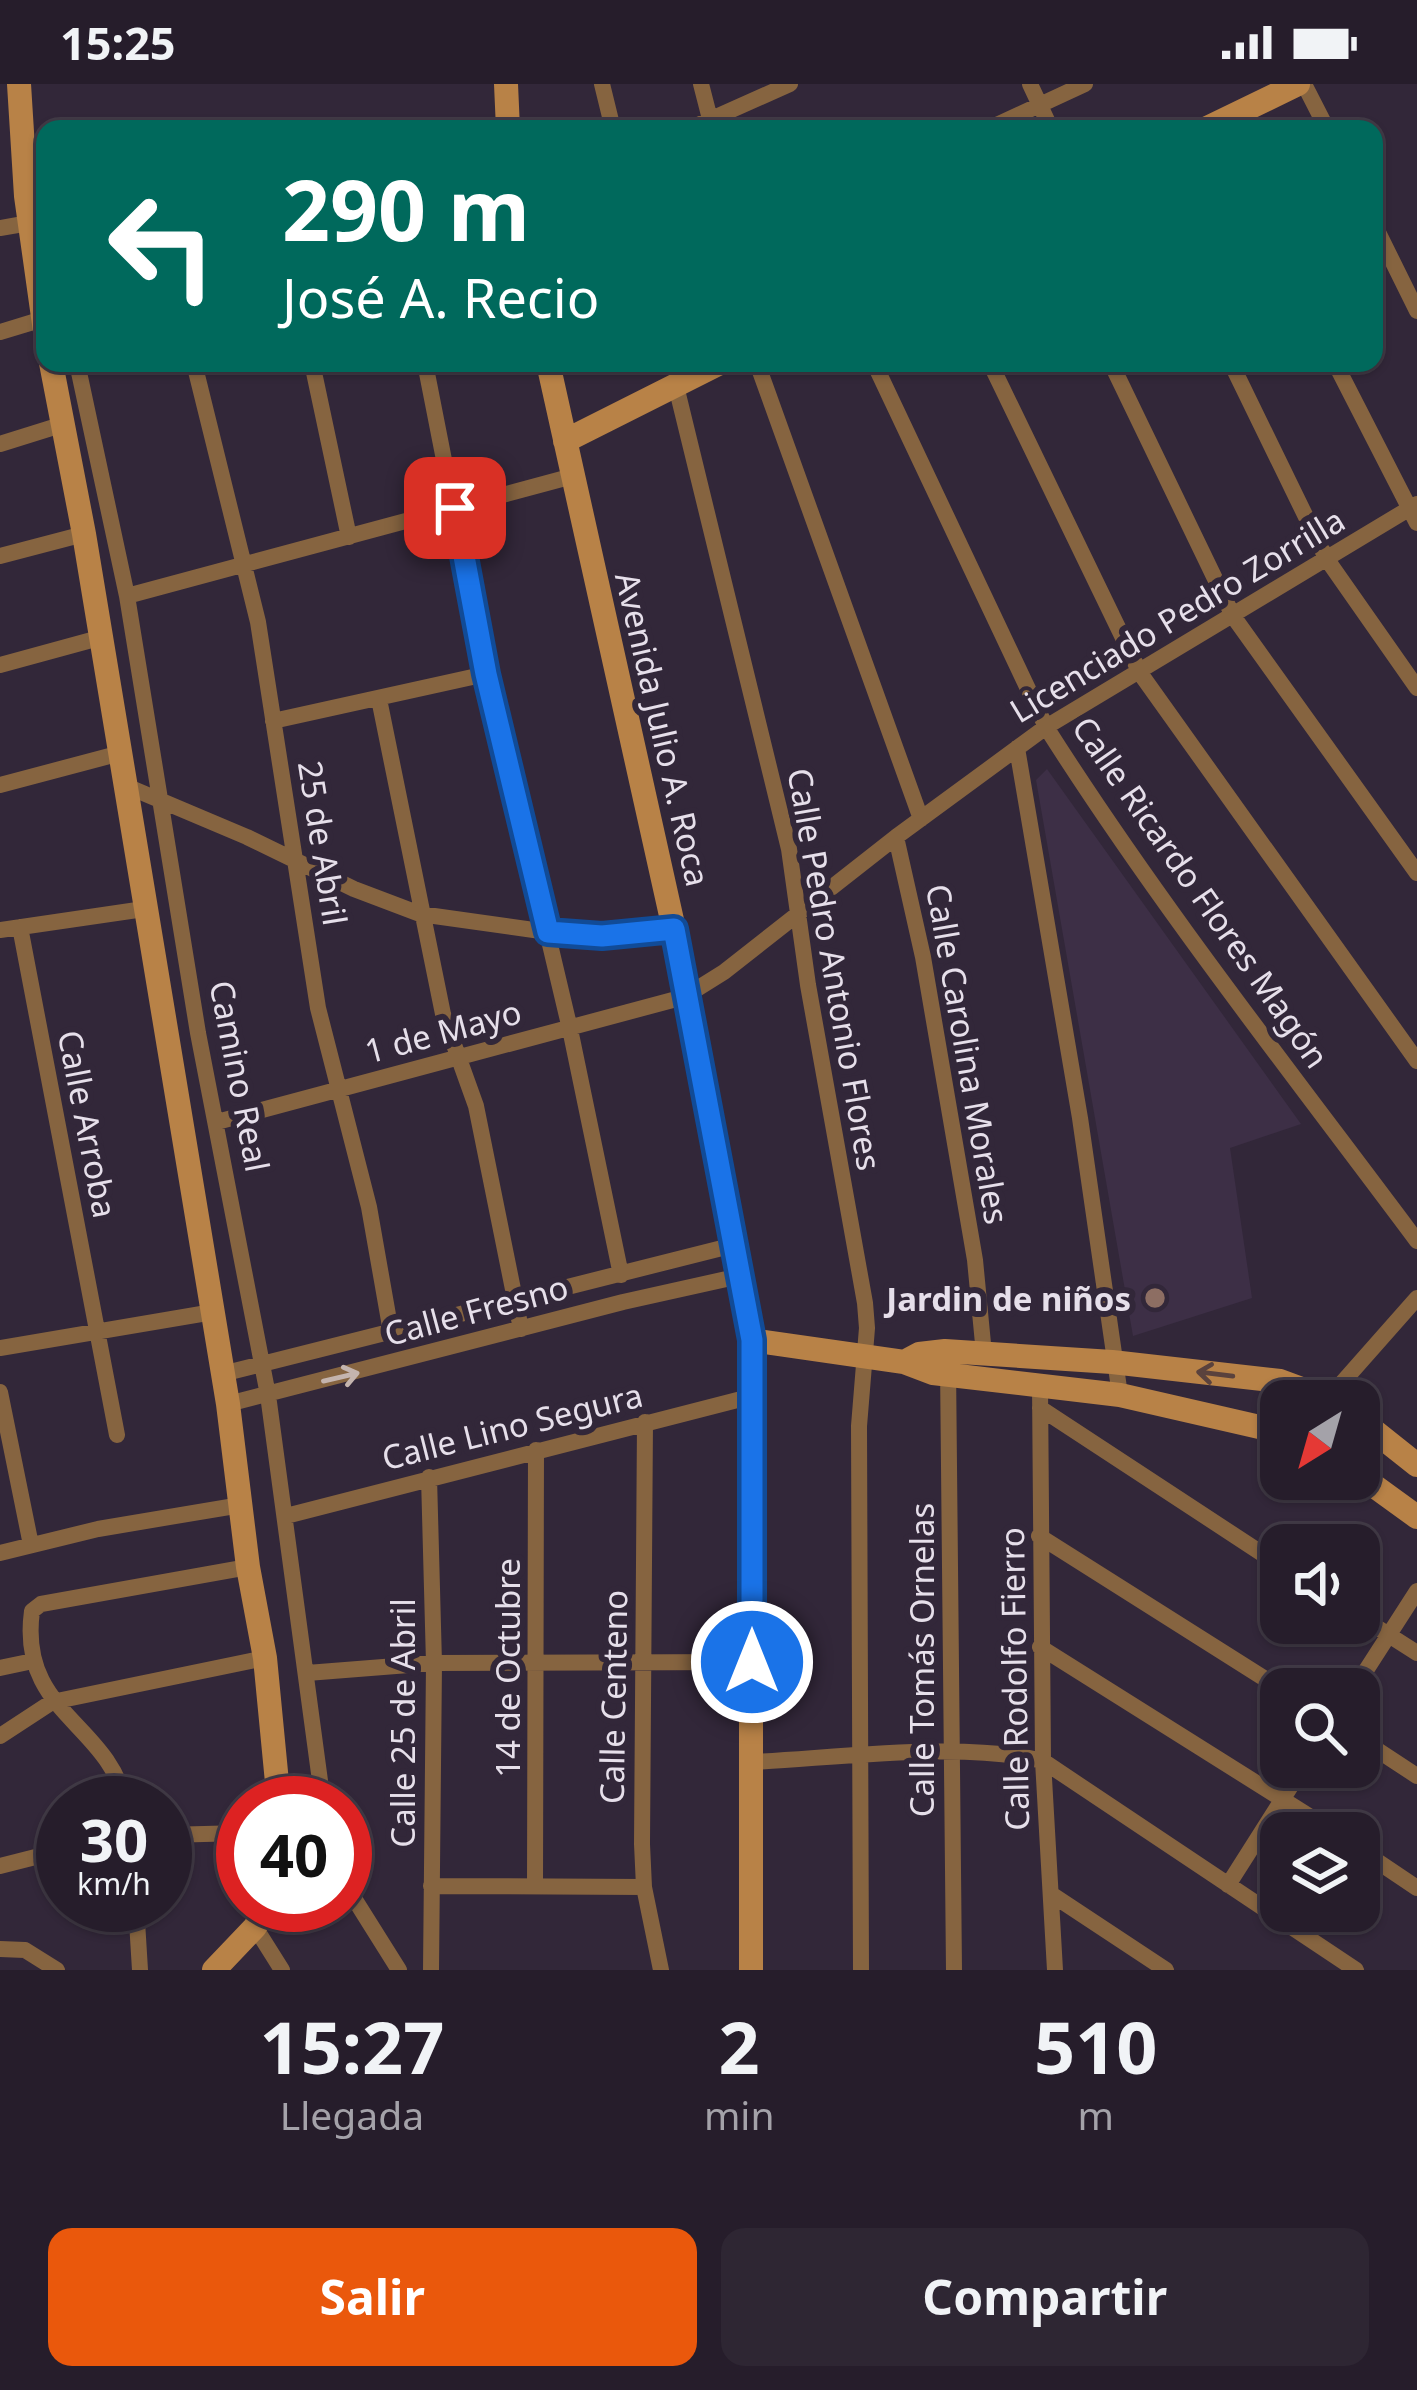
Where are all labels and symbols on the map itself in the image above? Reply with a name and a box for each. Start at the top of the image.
pin [404,457,506,559]
street label: Licenciado Pedro Zorrilla [1001,497,1353,733]
street label: Avenida Julio A. Roca [605,568,721,890]
street label: Calle Ricardo Flores Magón [1062,707,1340,1077]
street label: 25 de Abril [288,758,358,928]
street label: Calle Pedro Antonio Flores [777,764,893,1174]
street label: Calle Carolina Morales [916,880,1020,1228]
street label: Camino Real [199,977,281,1175]
street label: 1 de Mayo [360,989,526,1073]
street label: Calle Arroba [48,1026,128,1222]
street label: Calle Fresno [379,1264,573,1356]
place label: Jardin de niños [883,1276,1131,1321]
marker: Jardin de niños [1142,1285,1168,1311]
one-way arrow [1196,1363,1235,1385]
one-way arrow [322,1365,360,1387]
street label: Calle Lino Segura [377,1372,647,1480]
north arrow [1260,1380,1380,1500]
street label: Calle Tomás Ornelas [899,1503,944,1817]
street label: Calle Rodolfo Fierro [989,1527,1039,1831]
street label: 14 de Octubre [485,1558,530,1778]
street label: Calle Centeno [589,1589,637,1805]
street label: Calle 25 de Abril [380,1598,425,1848]
position arrow [689,1599,815,1725]
speed limit sign: 40 [216,1776,372,1932]

